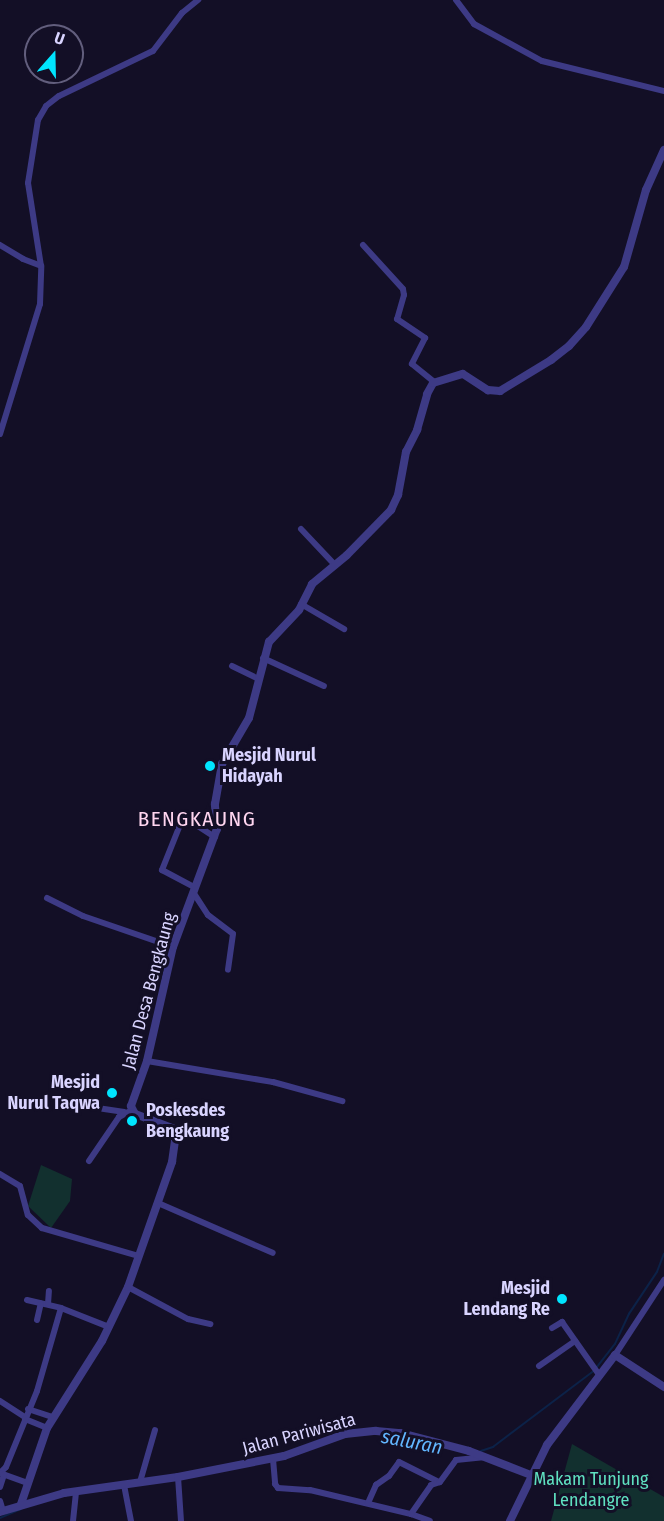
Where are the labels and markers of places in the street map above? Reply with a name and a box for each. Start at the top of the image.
place label: Mesjid Nurul Hidayah [222,745,316,788]
marker: Mesjid Nurul Hidayah [203,759,217,773]
place label: Mesjid Nurul Taqwa [8,1072,100,1114]
marker: Mesjid Nurul Taqwa [105,1086,119,1100]
place label: Poskesdes Bengkaung [146,1100,229,1142]
marker: Poskesdes Bengkaung [123,1112,141,1130]
place label: Mesjid Lendang Re [464,1278,550,1320]
marker: Mesjid Lendang Re [555,1292,569,1306]

